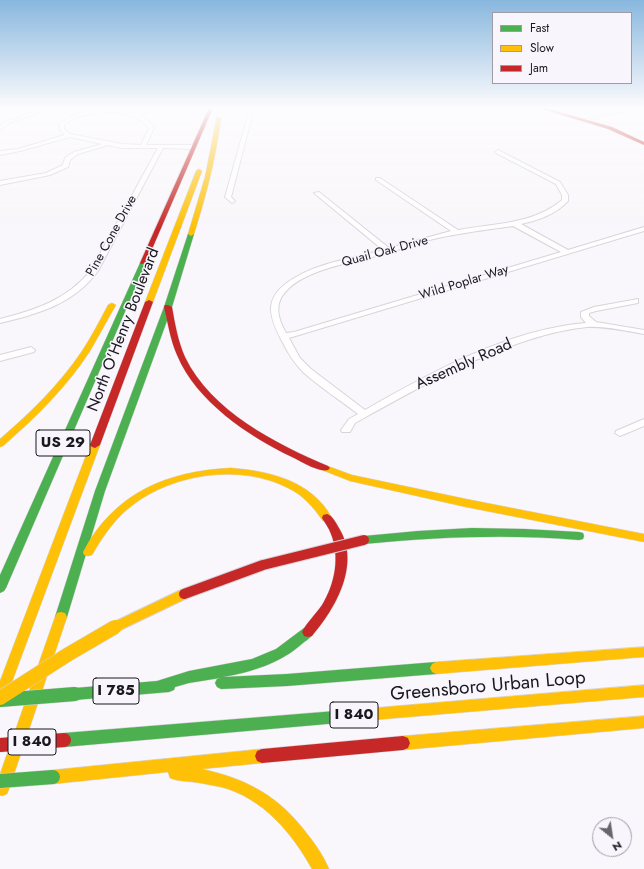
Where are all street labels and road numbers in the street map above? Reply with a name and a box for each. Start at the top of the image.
street label: Pine Cone Drive [83,193,141,279]
street label: Quail Oak Drive [340,233,430,271]
street label: North O'Henry Boulevard [84,245,164,415]
street label: Wild Poplar Way [417,262,511,304]
street label: Assembly Road [413,335,515,395]
road number: US 29 [36,430,90,456]
street label: Greensboro Urban Loop [389,667,587,707]
road number: I 785 [93,678,139,704]
road number: I 840 [330,702,378,728]
road number: I 840 [8,729,56,755]

